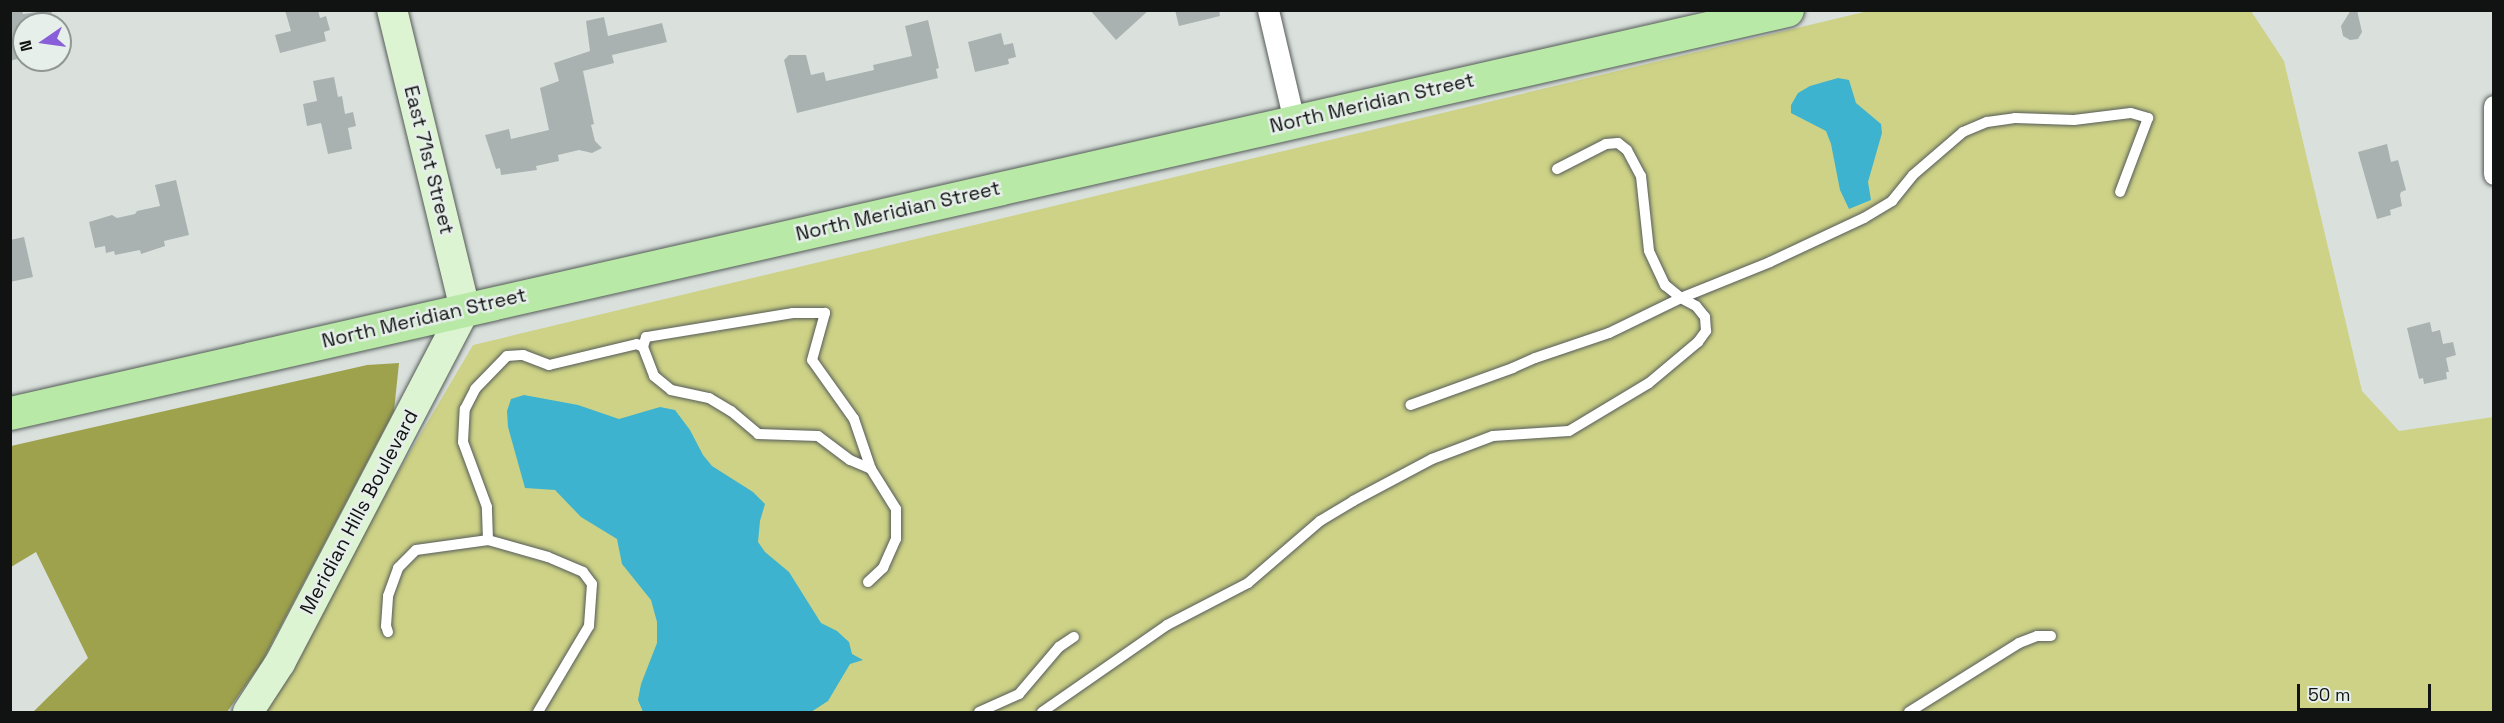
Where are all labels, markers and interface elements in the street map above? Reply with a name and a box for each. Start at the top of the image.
north arrow [12,12,72,72]
text: N [14,38,37,53]
street label: North Meridian Street [1267,68,1477,138]
street label: East 71st Street [399,83,459,237]
street label: North Meridian Street [793,176,1003,246]
street label: North Meridian Street [319,283,529,353]
street label: Meridian Hills Boulevard [295,406,423,618]
scale bar [2300,672,2434,710]
text: 50 m [2308,683,2350,706]

